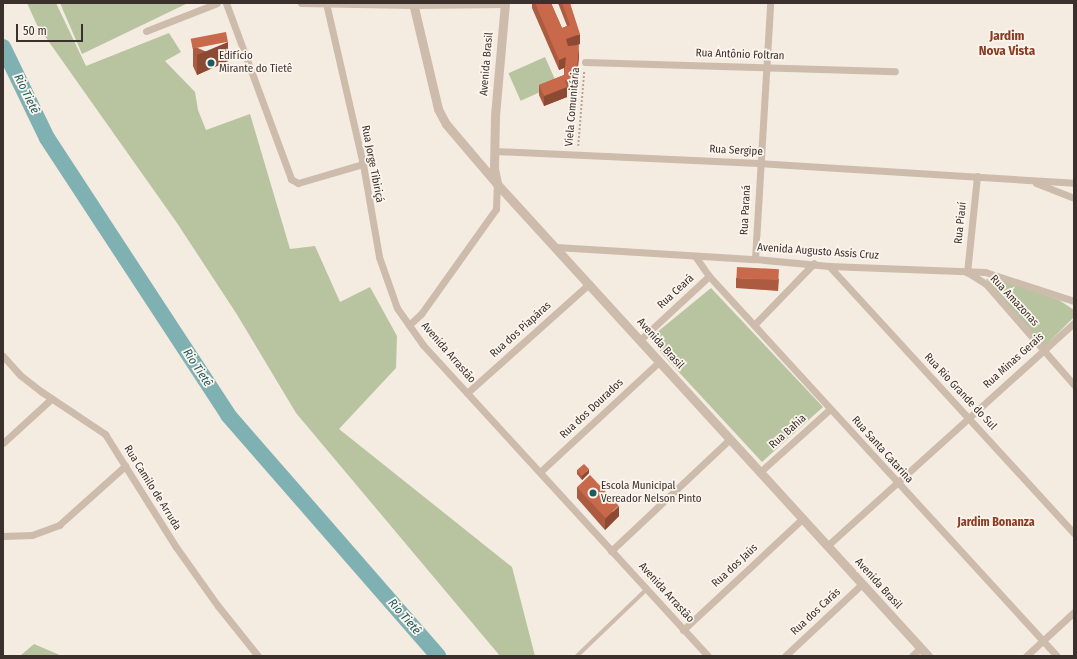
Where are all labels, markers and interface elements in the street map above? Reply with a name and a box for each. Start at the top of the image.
scale bar [18,16,85,42]
text: 50 m [23,24,47,38]
district label: Jardim Nova Vista [979,29,1035,60]
street label: Avenida Brasil [478,32,496,96]
street label: Rua Antônio Foltran [695,47,785,63]
place label: Edifício Mirante do Tietê [219,50,292,76]
marker: Edifício Mirante do Tietê [206,58,216,68]
street label: Viela Comunitária [563,67,583,147]
water label: Rio Tietê [10,72,42,116]
street label: Rua Jorge Tibiriçá [358,124,386,204]
street label: Rua Sergipe [709,143,763,159]
street label: Rua Paraná [738,185,754,235]
street label: Rua Piauí [952,201,970,245]
street label: Avenida Augusto Assis Cruz [757,241,879,263]
street label: Rua Ceará [655,272,697,312]
street label: Rua Amazonas [987,273,1041,329]
street label: Rua dos Piapáras [488,299,554,361]
street label: Avenida Brasil [634,316,686,372]
street label: Avenida Arrastão [418,320,478,386]
street label: Rua Minas Gerais [981,330,1047,392]
water label: Rio Tietê [179,346,215,390]
street label: Rua Rio Grande do Sul [921,351,999,433]
street label: Rua dos Dourados [558,376,626,442]
street label: Rua Bahia [767,412,809,452]
street label: Rua Santa Catarina [849,414,915,486]
street label: Rua Camilo de Arruda [121,443,183,533]
place label: Escola Municipal Vereador Nelson Pinto [601,480,702,506]
marker: Escola Municipal Vereador Nelson Pinto [588,488,598,498]
district label: Jardim Bonanza [957,516,1035,530]
street label: Rua dos Jaús [709,542,761,590]
street label: Avenida Brasil [852,556,904,612]
street label: Avenida Arrastão [636,560,696,626]
street label: Rua dos Carás [788,586,844,638]
water label: Rio Tietê [385,596,423,638]

